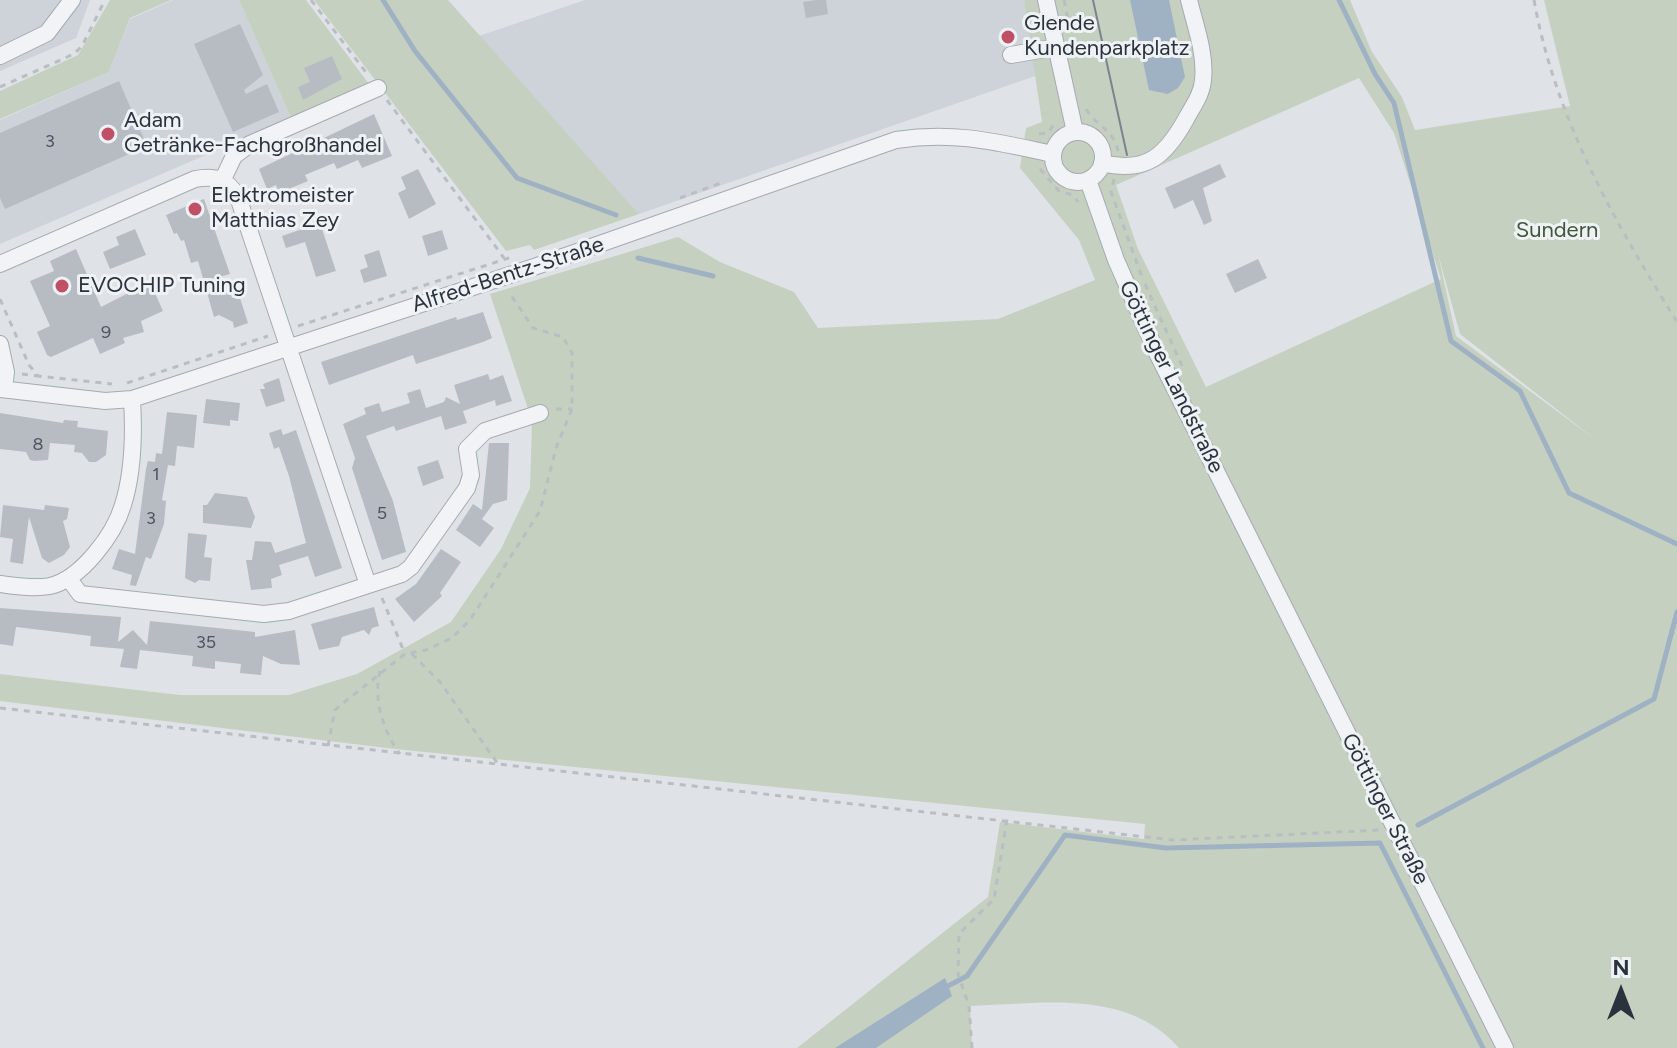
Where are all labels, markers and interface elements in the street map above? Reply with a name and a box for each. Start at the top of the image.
place label: Glende Kundenparkplatz [1024,11,1190,62]
marker: Glende Kundenparkplatz [999,28,1017,46]
place label: Adam Getränke-Fachgroßhandel [124,108,382,160]
marker: Adam Getränke-Fachgroßhandel [99,125,117,143]
house number: 3 [45,131,55,153]
place label: Elektromeister Matthias Zey [211,183,354,234]
marker: Elektromeister Matthias Zey [186,200,204,218]
park label: Sundern [1516,218,1598,244]
street label: Alfred-Bentz-Straße [409,231,607,319]
place label: EVOCHIP Tuning [78,273,246,299]
street label: Göttinger Landstraße [1113,276,1229,478]
marker: EVOCHIP Tuning [53,277,71,295]
house number: 9 [101,322,111,344]
house number: 8 [32,434,44,456]
house number: 1 [152,464,160,486]
house number: 5 [377,503,387,525]
house number: 3 [146,508,156,530]
house number: 35 [196,632,216,654]
street label: Göttinger Straße [1336,729,1434,889]
north arrow [1581,952,1661,1032]
text: N [1612,954,1630,981]

